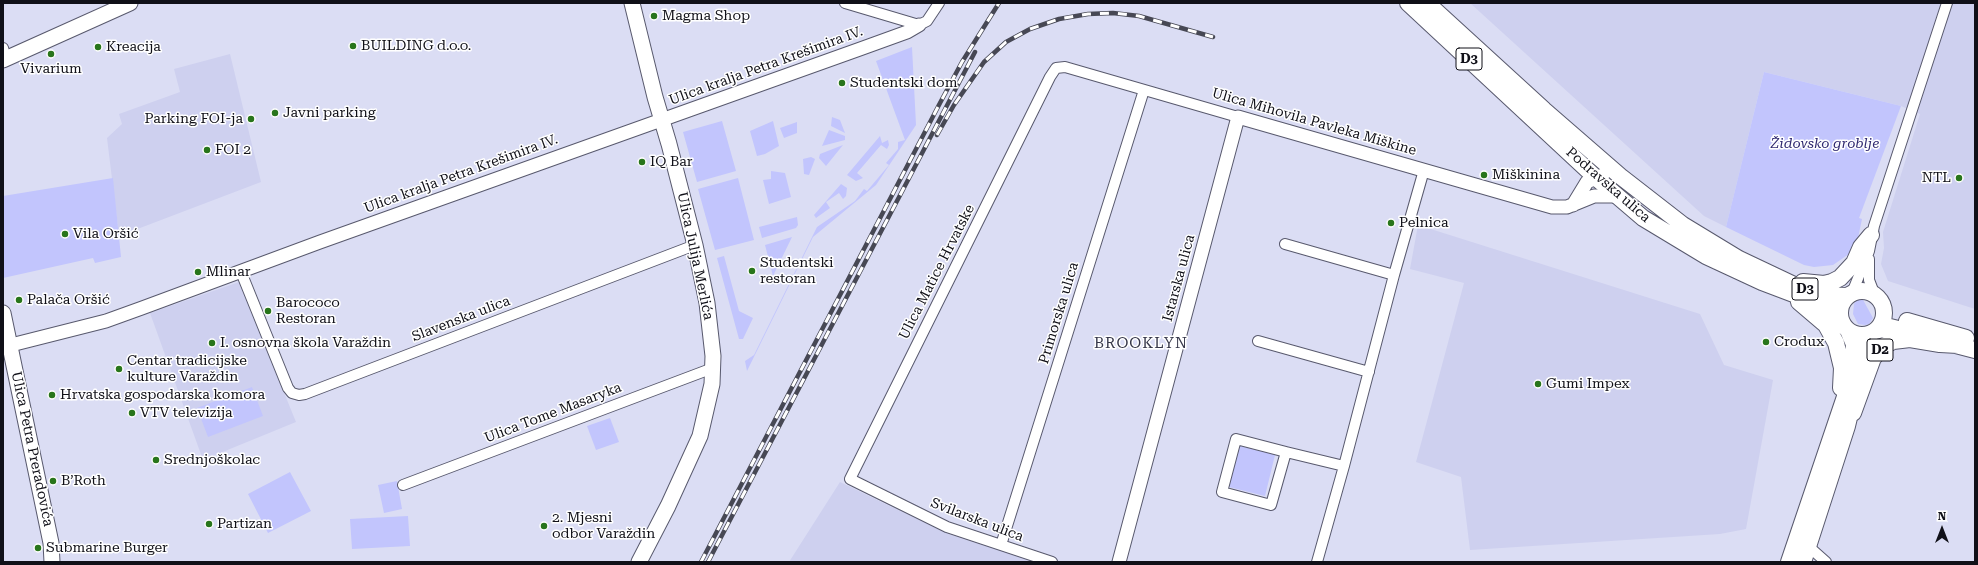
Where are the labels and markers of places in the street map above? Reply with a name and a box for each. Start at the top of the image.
place label: Magma Shop [662,8,750,24]
marker: Magma Shop [649,11,659,21]
place label: BUILDING d.o.o. [361,38,471,54]
place label: Kreacija [106,39,161,55]
marker: BUILDING d.o.o. [348,41,358,51]
marker: Kreacija [93,42,103,52]
marker: Vivarium [46,49,56,59]
place label: Vivarium [20,61,82,77]
place label: Studentski dom [850,75,957,91]
marker: Studentski dom [837,78,847,88]
place label: Javni parking [283,105,376,121]
marker: Javni parking [270,108,280,118]
place label: Parking FOI-ja [145,111,243,127]
marker: Parking FOI-ja [246,114,256,124]
place label: FOI 2 [215,142,251,158]
marker: FOI 2 [202,145,212,155]
place label: IQ Bar [650,154,693,170]
marker: IQ Bar [637,157,647,167]
place label: Miškinina [1492,167,1560,183]
marker: Miškinina [1479,170,1489,180]
place label: NTL [1922,170,1951,186]
marker: NTL [1954,173,1964,183]
place label: Pelnica [1399,215,1448,231]
marker: Pelnica [1386,218,1396,228]
place label: Vila Oršić [73,226,139,242]
marker: Vila Oršić [60,229,70,239]
place label: Studentski restoran [760,255,834,288]
place label: Mlinar [206,264,251,280]
marker: Studentski restoran [747,266,757,276]
marker: Mlinar [193,267,203,277]
place label: Palača Oršić [27,292,110,308]
marker: Palača Oršić [14,295,24,305]
place label: Barococo Restoran [276,295,340,328]
marker: Barococo Restoran [263,306,273,316]
place label: Crodux [1774,334,1824,350]
place label: I. osnovna škola Varaždin [220,335,391,351]
marker: Crodux [1761,337,1771,347]
marker: I. osnovna škola Varaždin [207,338,217,348]
place label: Centar tradicijske kulture Varaždin [127,353,247,386]
marker: Centar tradicijske kulture Varaždin [114,364,124,374]
place label: Gumi Impex [1546,376,1630,392]
marker: Gumi Impex [1533,379,1543,389]
place label: Hrvatska gospodarska komora [60,387,265,403]
marker: Hrvatska gospodarska komora [47,390,57,400]
place label: VTV televizija [140,405,233,421]
marker: VTV televizija [127,408,137,418]
place label: Srednjoškolac [164,452,260,468]
marker: Srednjoškolac [151,455,161,465]
place label: B’Roth [61,473,106,489]
marker: B’Roth [48,476,58,486]
place label: 2. Mjesni odbor Varaždin [552,510,655,542]
place label: Partizan [217,516,272,532]
marker: Partizan [204,519,214,529]
marker: 2. Mjesni odbor Varaždin [539,521,549,531]
place label: Submarine Burger [46,540,168,556]
marker: Submarine Burger [33,543,43,553]

